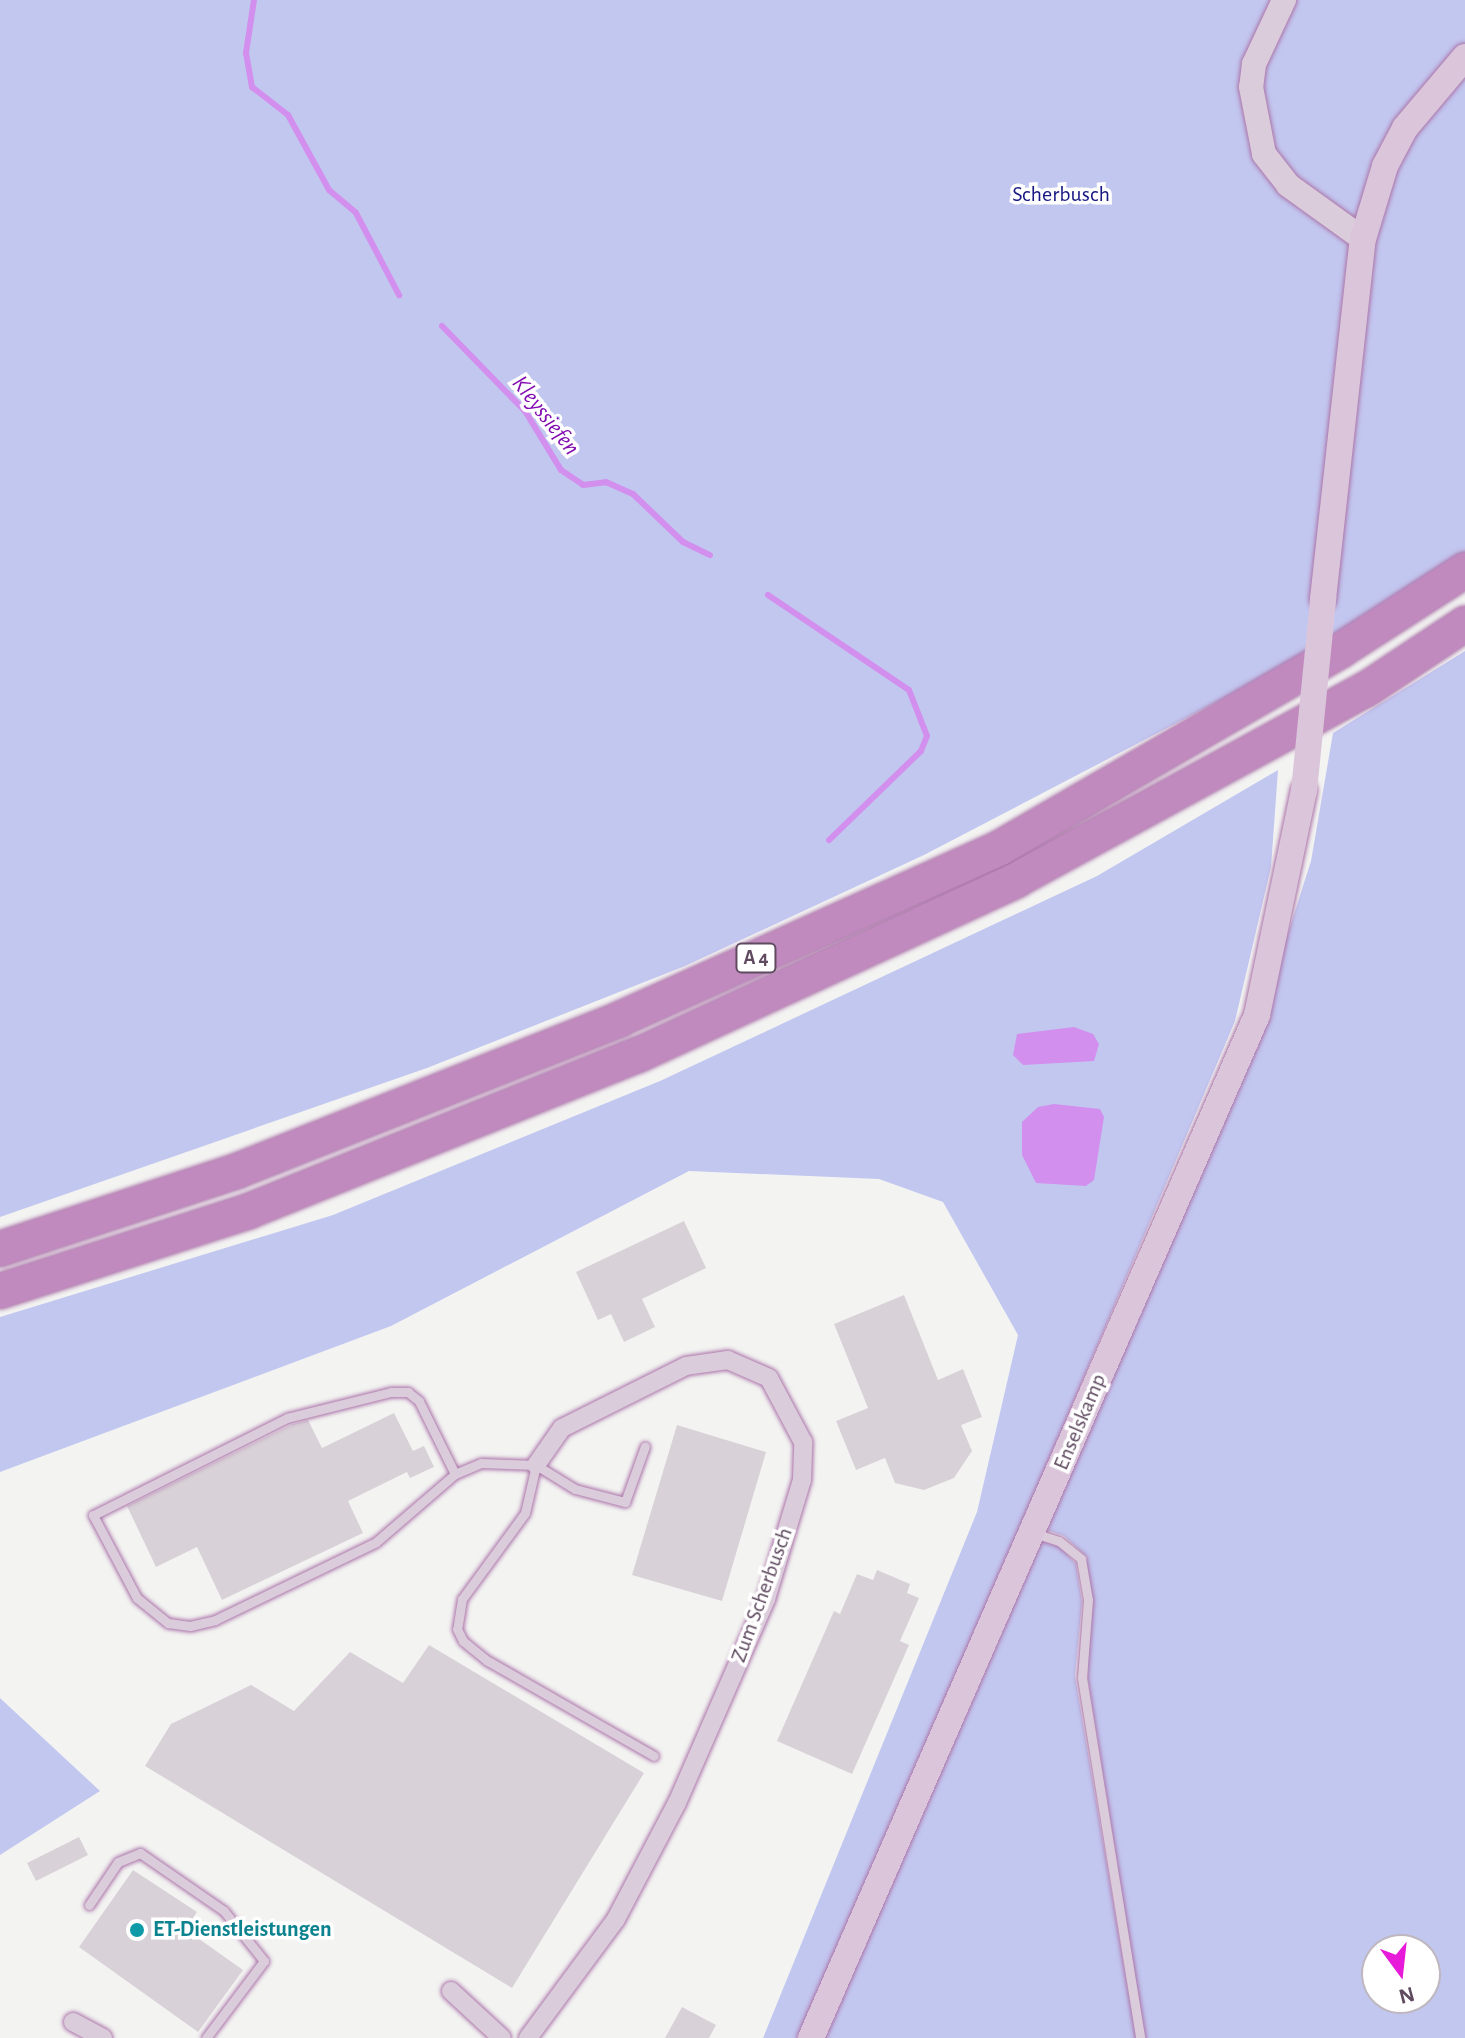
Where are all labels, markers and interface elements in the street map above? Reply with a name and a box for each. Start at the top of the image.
park label: Scherbusch [1012,182,1110,208]
water label: Kleyssiefen [505,370,585,462]
road number: A 4 [734,942,778,974]
street label: Enselskamp [1048,1370,1112,1474]
street label: Zum Scherbusch [725,1524,799,1666]
place label: ET-Dienstleistungen [153,1917,332,1943]
marker: ET-Dienstleistungen [128,1921,146,1939]
north arrow [1361,1934,1441,2014]
text: N [1396,1983,1417,2008]

